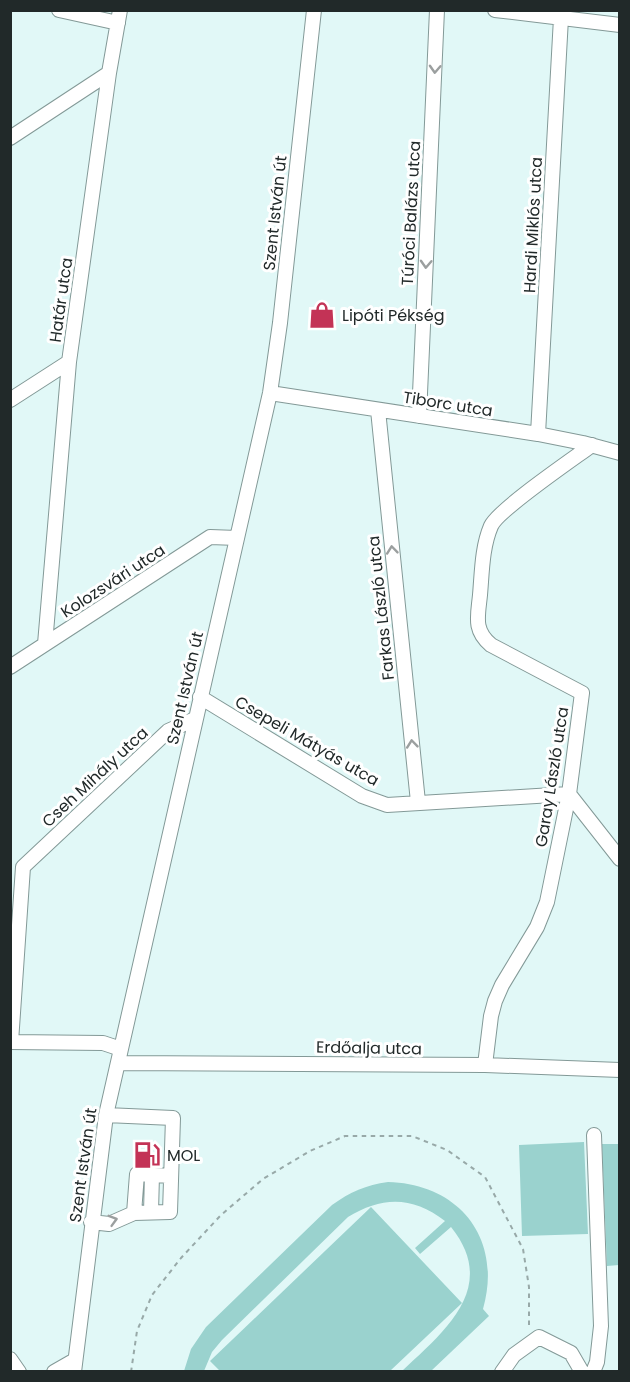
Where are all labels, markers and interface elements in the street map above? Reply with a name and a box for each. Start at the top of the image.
one-way arrow [428,64,441,73]
street label: Túróci Balázs utca [396,140,426,286]
street label: Szent István út [258,154,292,272]
street label: Hardi Miklós utca [518,156,548,294]
street label: Határ utca [44,256,78,344]
one-way arrow [419,259,432,268]
shop icon: Lipóti Pékség [307,300,337,330]
place label: Lipóti Pékség [342,304,444,327]
street label: Tiborc utca [402,386,494,422]
street label: Farkas László utca [362,535,400,681]
street label: Kolozsvári utca [56,539,170,623]
one-way arrow [386,545,399,555]
street label: Szent István út [161,629,209,747]
street label: Csepeli Mátyás utca [231,690,383,792]
street label: Garay László utca [530,705,574,849]
street label: Cseh Mihály utca [37,722,153,832]
one-way arrow [406,739,419,749]
street label: Erdőalja utca [316,1036,422,1060]
street label: Szent István út [64,1106,102,1224]
fuel station icon: MOL [132,1140,162,1170]
place label: MOL [167,1144,200,1167]
one-way arrow [108,1215,118,1228]

